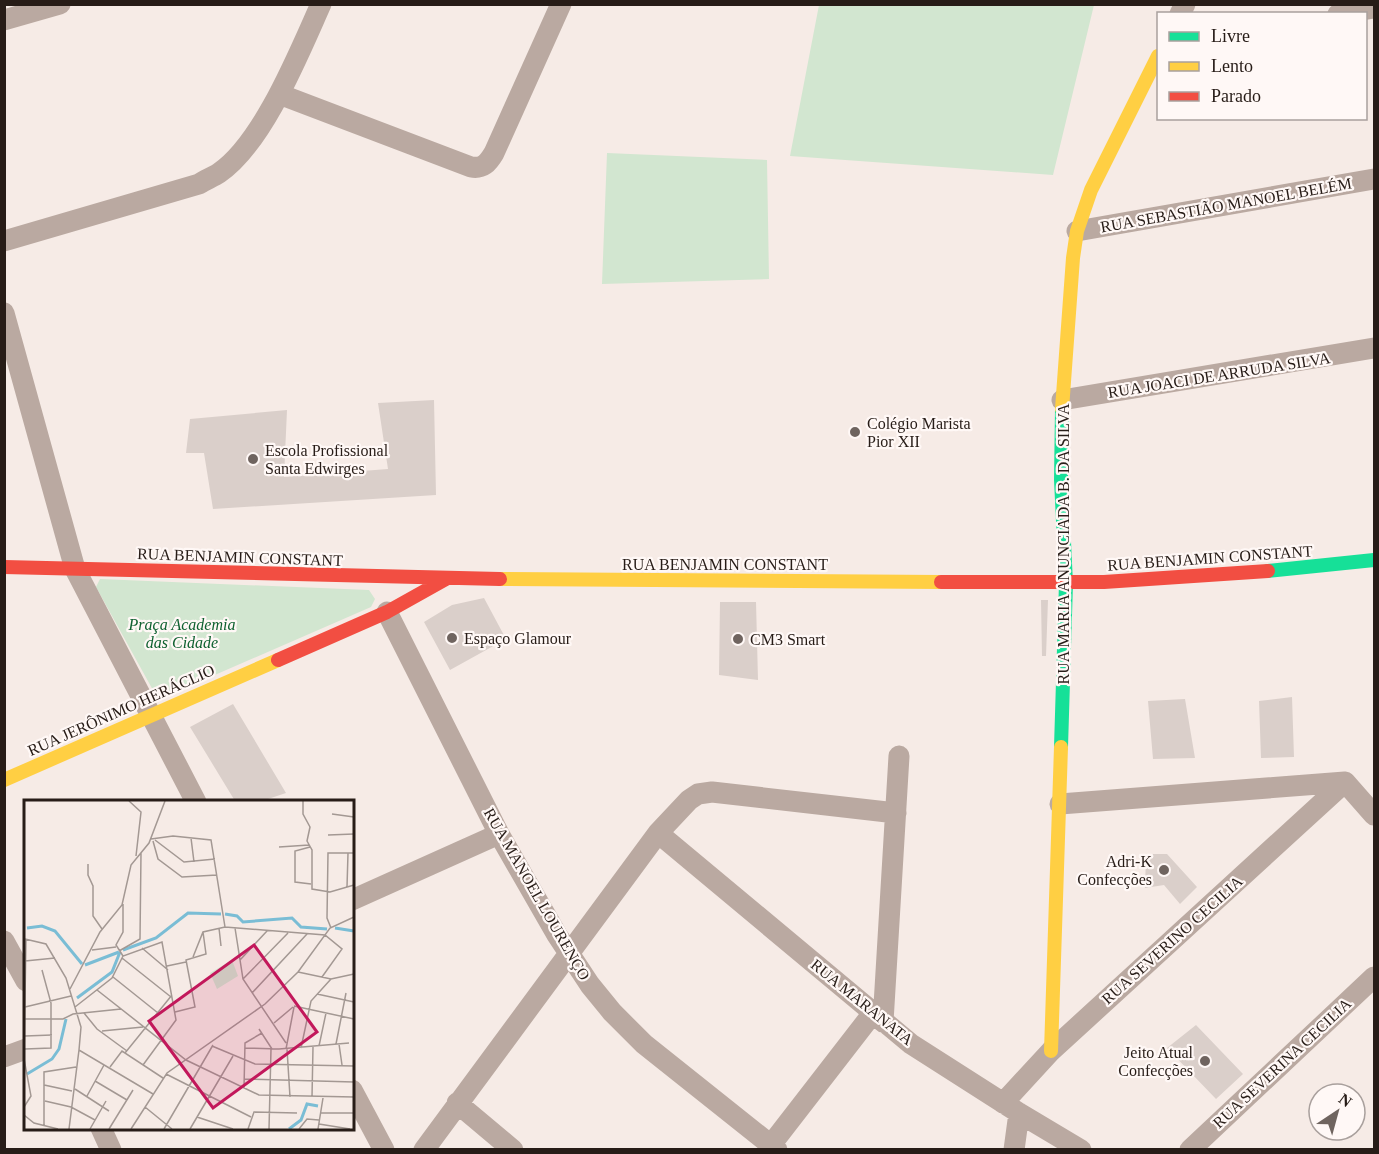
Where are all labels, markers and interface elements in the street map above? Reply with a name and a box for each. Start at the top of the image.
legend [1157,12,1367,120]
text: Livre [1211,26,1250,46]
text: Lento [1211,56,1253,76]
text: Parado [1211,86,1261,106]
street label: RUA SEBASTIÃO MANOEL BELÉM [1099,174,1353,236]
street label: RUA JOACI DE ARRUDA SILVA [1107,349,1332,401]
street label: RUA MARIA ANUNCIADA B. DA SILVA [1055,403,1072,684]
place label: Colégio Marista Pior XII [867,415,971,450]
marker: Colégio Marista Pior XII [848,425,862,439]
place label: Escola Profissional Santa Edwirges [265,442,389,478]
marker: Escola Profissional Santa Edwirges [246,452,260,466]
street label: RUA BENJAMIN CONSTANT [1107,542,1313,574]
street label: RUA BENJAMIN CONSTANT [137,545,343,569]
street label: RUA BENJAMIN CONSTANT [622,556,828,573]
park label: Praça Academia das Cidade [128,616,235,651]
place label: Espaço Glamour [464,630,572,648]
marker: Espaço Glamour [445,631,459,645]
place label: CM3 Smart [750,631,826,648]
marker: CM3 Smart [731,632,745,646]
street label: RUA JERÔNIMO HERÁCLIO [25,660,217,759]
inset map [24,800,354,1130]
street label: RUA MANOEL LOURENÇO [480,805,593,984]
place label: Adri-K Confecções [1077,853,1152,889]
marker: Adri-K Confecções [1157,863,1171,877]
street label: RUA SEVERINO CECILIA [1098,872,1246,1008]
street label: RUA MARANATA [808,956,917,1049]
street label: RUA SEVERINA CECILIA [1208,993,1356,1133]
place label: Jeito Atual Confecções [1118,1044,1194,1080]
marker: Jeito Atual Confecções [1198,1054,1212,1068]
north arrow [1307,1082,1367,1142]

